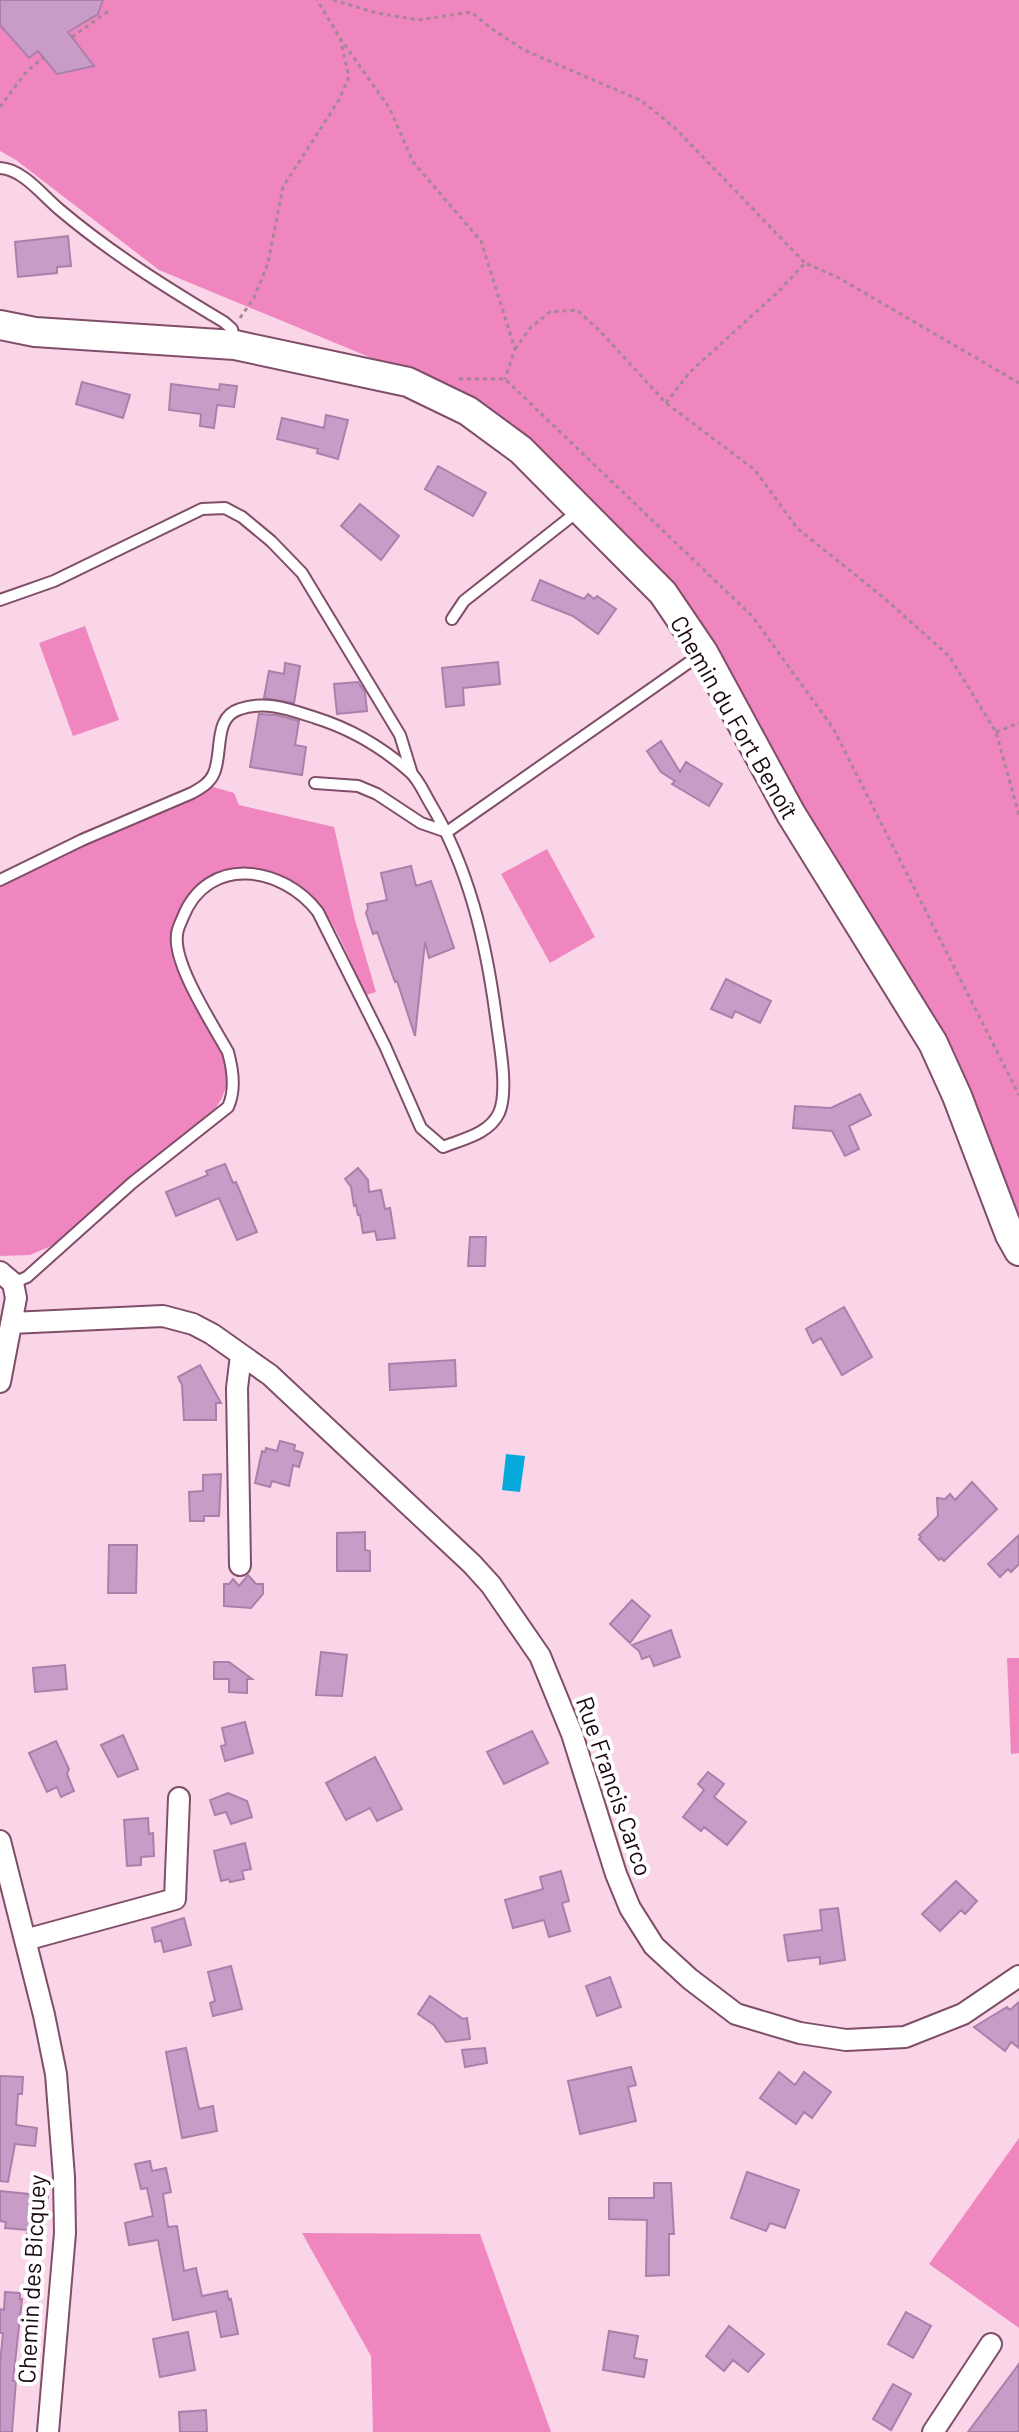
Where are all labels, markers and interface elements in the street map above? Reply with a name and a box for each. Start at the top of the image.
street label: Chemin du Fort Benoît [665,610,805,824]
street label: Rue Francis Carco [571,1692,659,1880]
street label: Chemin des Bicquey [11,2174,51,2384]

